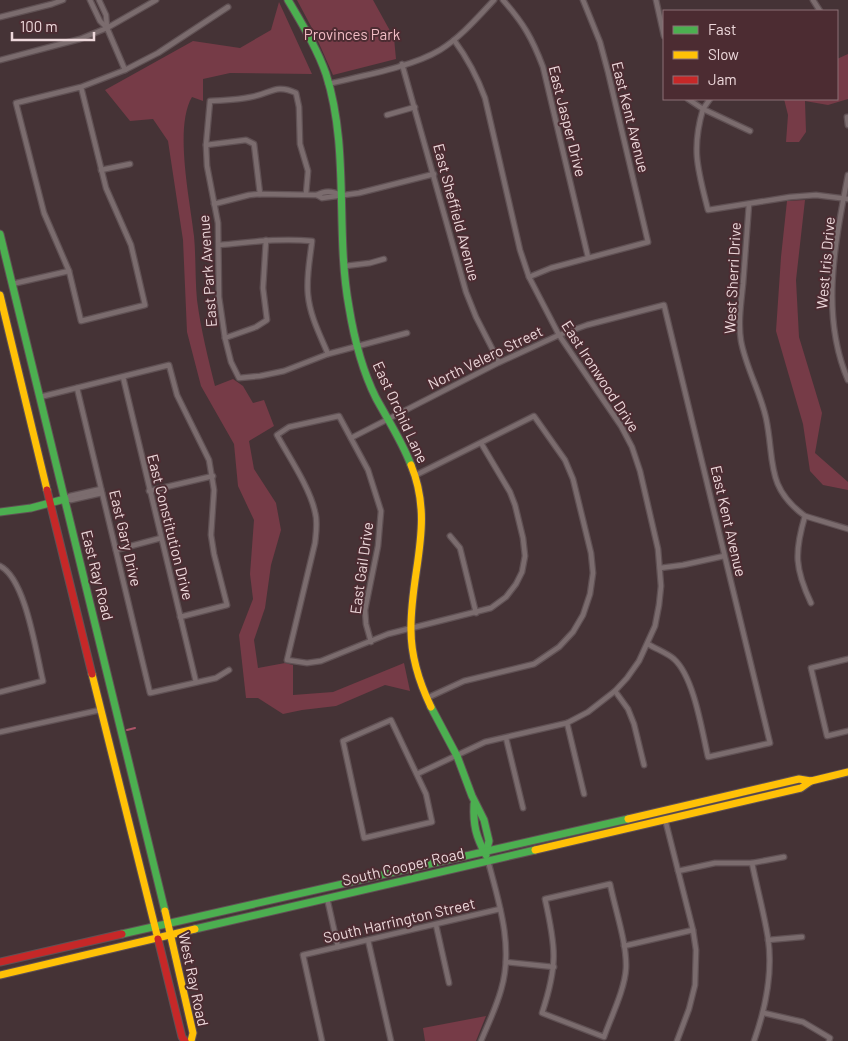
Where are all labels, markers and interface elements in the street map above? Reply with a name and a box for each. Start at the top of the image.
scale bar [12,10,95,42]
legend [663,10,838,100]
text: 100 m [20,17,58,35]
text: Fast [708,20,736,38]
park label: Provinces Park [304,25,401,43]
text: Slow [708,45,739,63]
street label: East Kent Avenue [609,60,653,174]
street label: East Jasper Drive [545,64,591,178]
text: Jam [708,70,737,88]
street label: East Sheffield Avenue [430,141,484,283]
street label: East Park Avenue [194,214,220,328]
street label: West Iris Drive [812,216,838,310]
street label: West Sherri Drive [720,222,744,334]
street label: East Ironwood Drive [558,317,644,435]
street label: North Velero Street [425,321,545,393]
street label: East Orchid Lane [370,358,432,466]
street label: East Constitution Drive [144,452,198,602]
street label: East Kent Avenue [707,464,751,578]
street label: East Gary Drive [106,488,146,588]
street label: East Gail Drive [346,521,376,615]
street label: East Ray Road [78,528,118,622]
street label: South Cooper Road [340,843,466,889]
street label: South Harrington Street [321,894,477,946]
street label: West Ray Road [175,930,213,1028]

